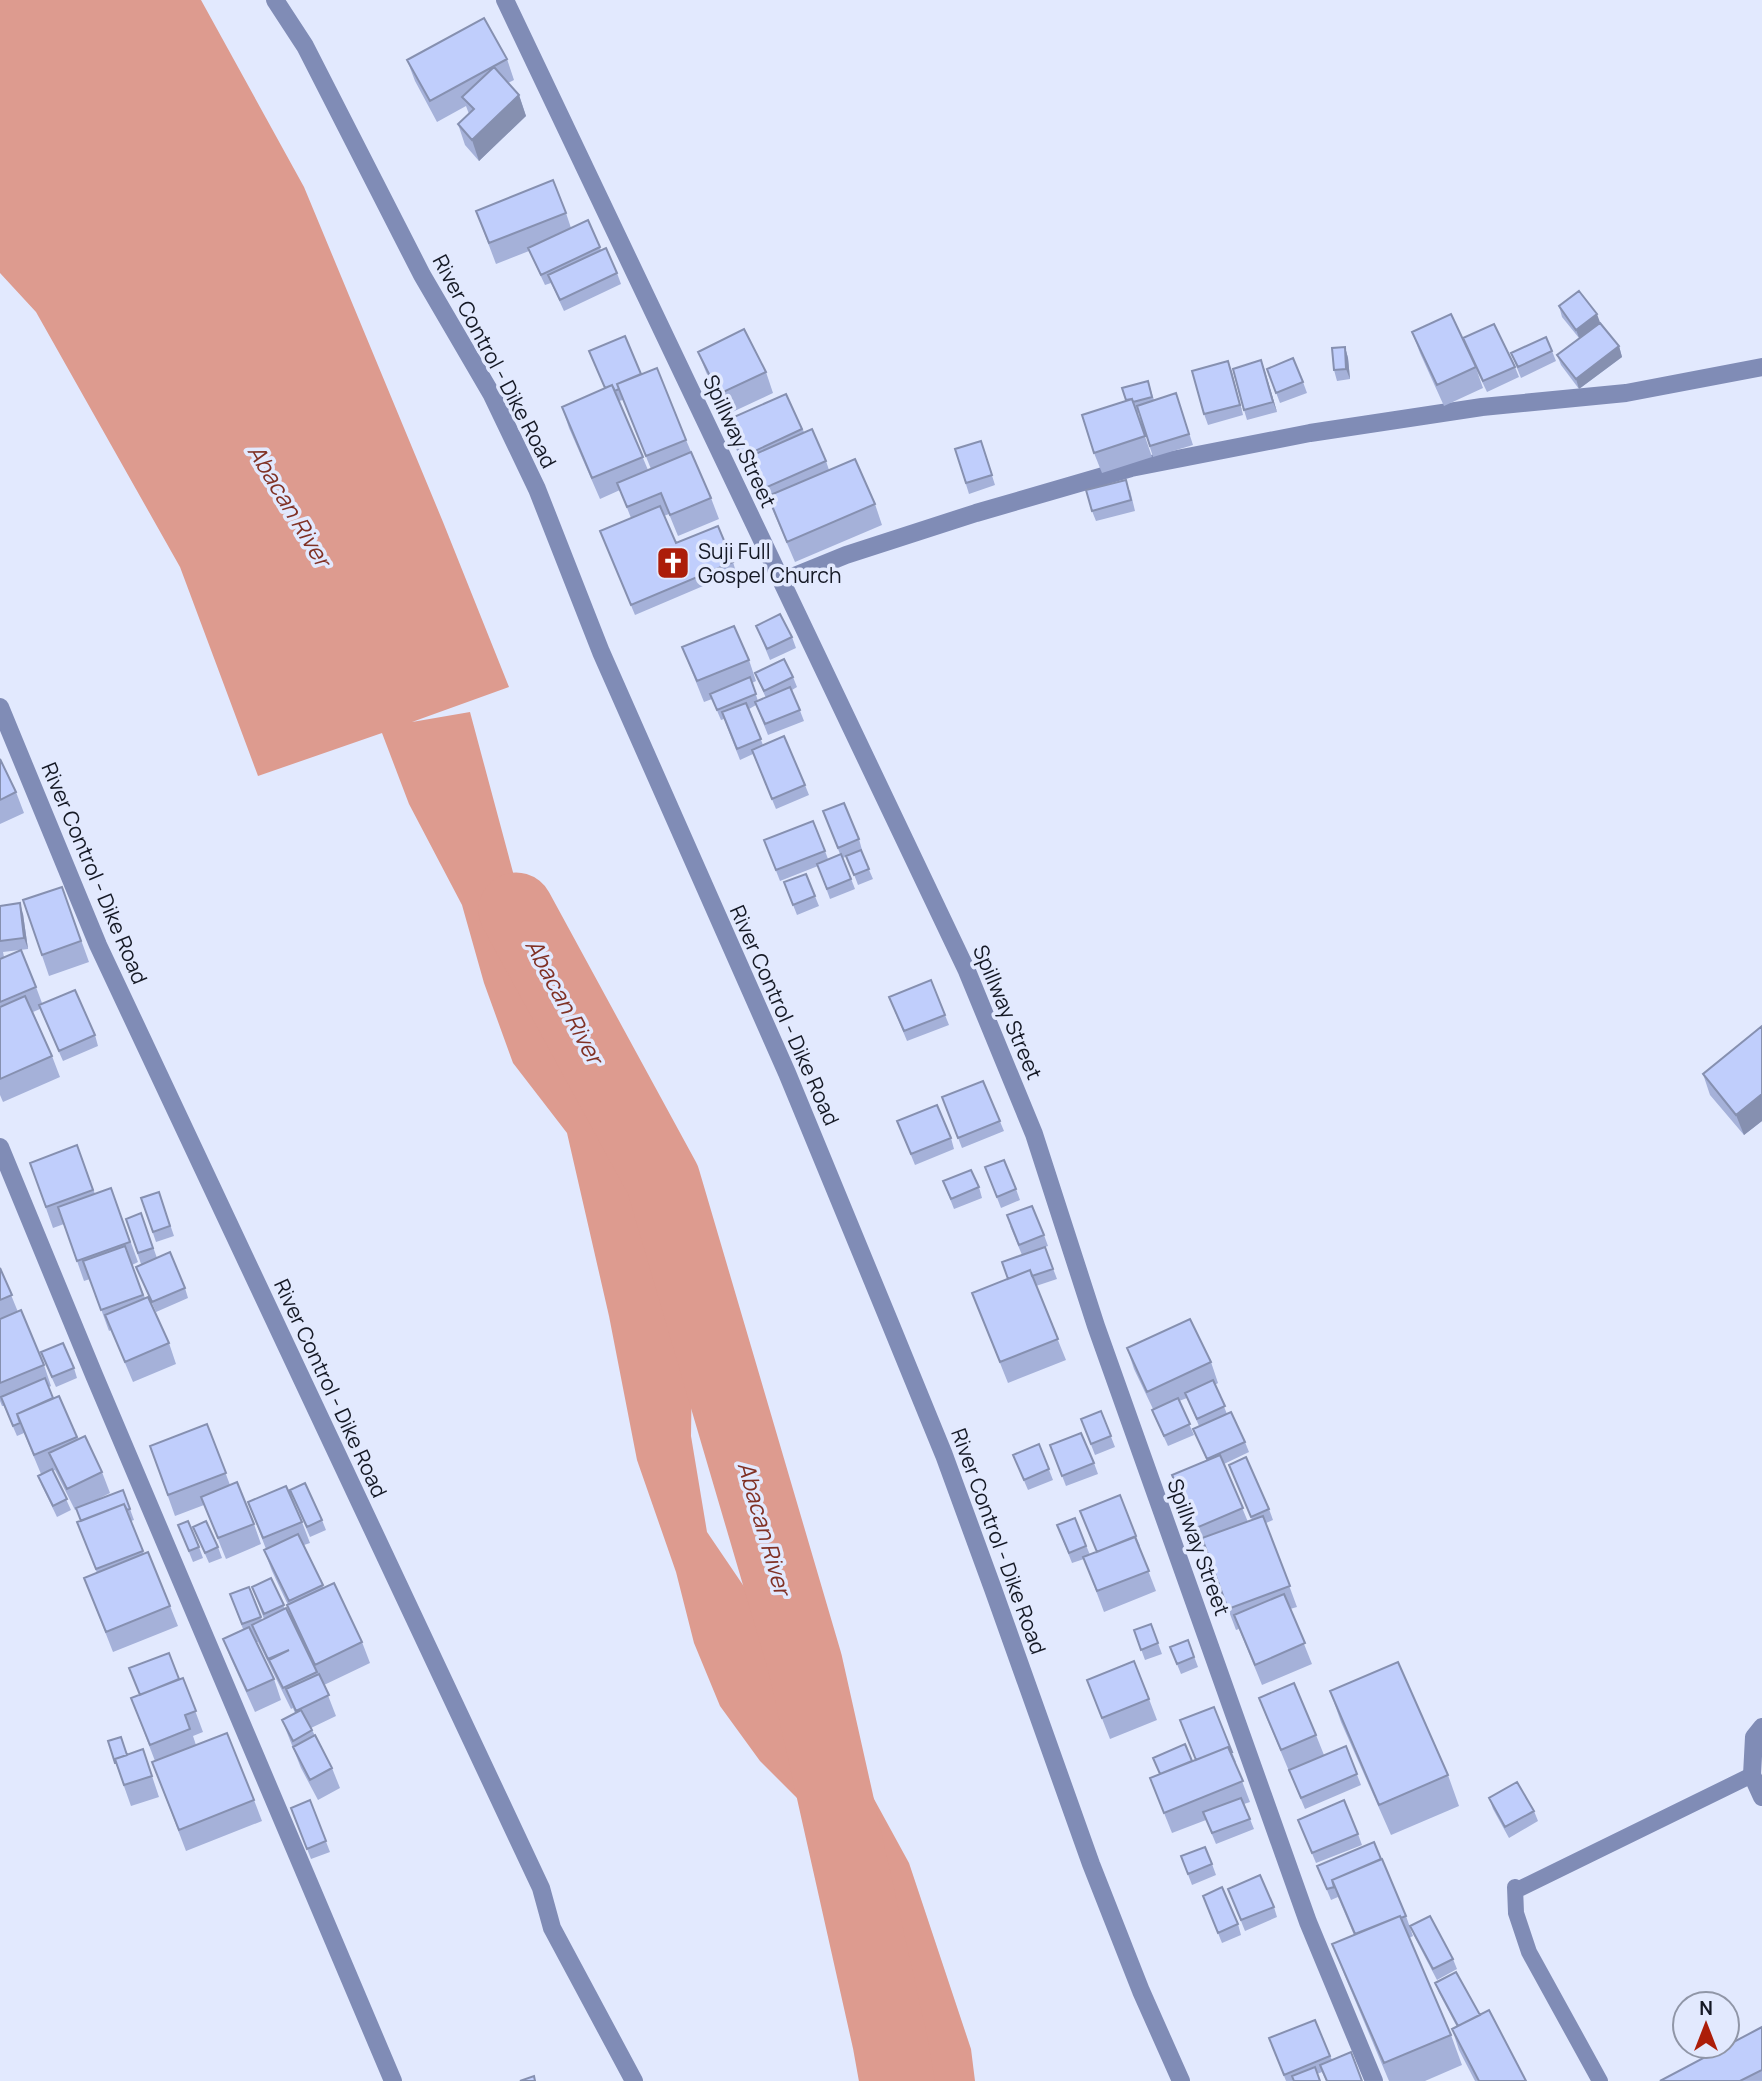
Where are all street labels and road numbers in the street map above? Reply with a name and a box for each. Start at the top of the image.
street label: River Control - Dike Road [427,249,563,473]
street label: Spillway Street [697,370,783,512]
street label: River Control - Dike Road [36,758,154,988]
street label: River Control - Dike Road [724,901,846,1129]
street label: Spillway Street [967,940,1049,1084]
street label: River Control - Dike Road [268,1274,394,1502]
street label: River Control - Dike Road [945,1424,1053,1658]
street label: Spillway Street [1161,1475,1237,1619]

